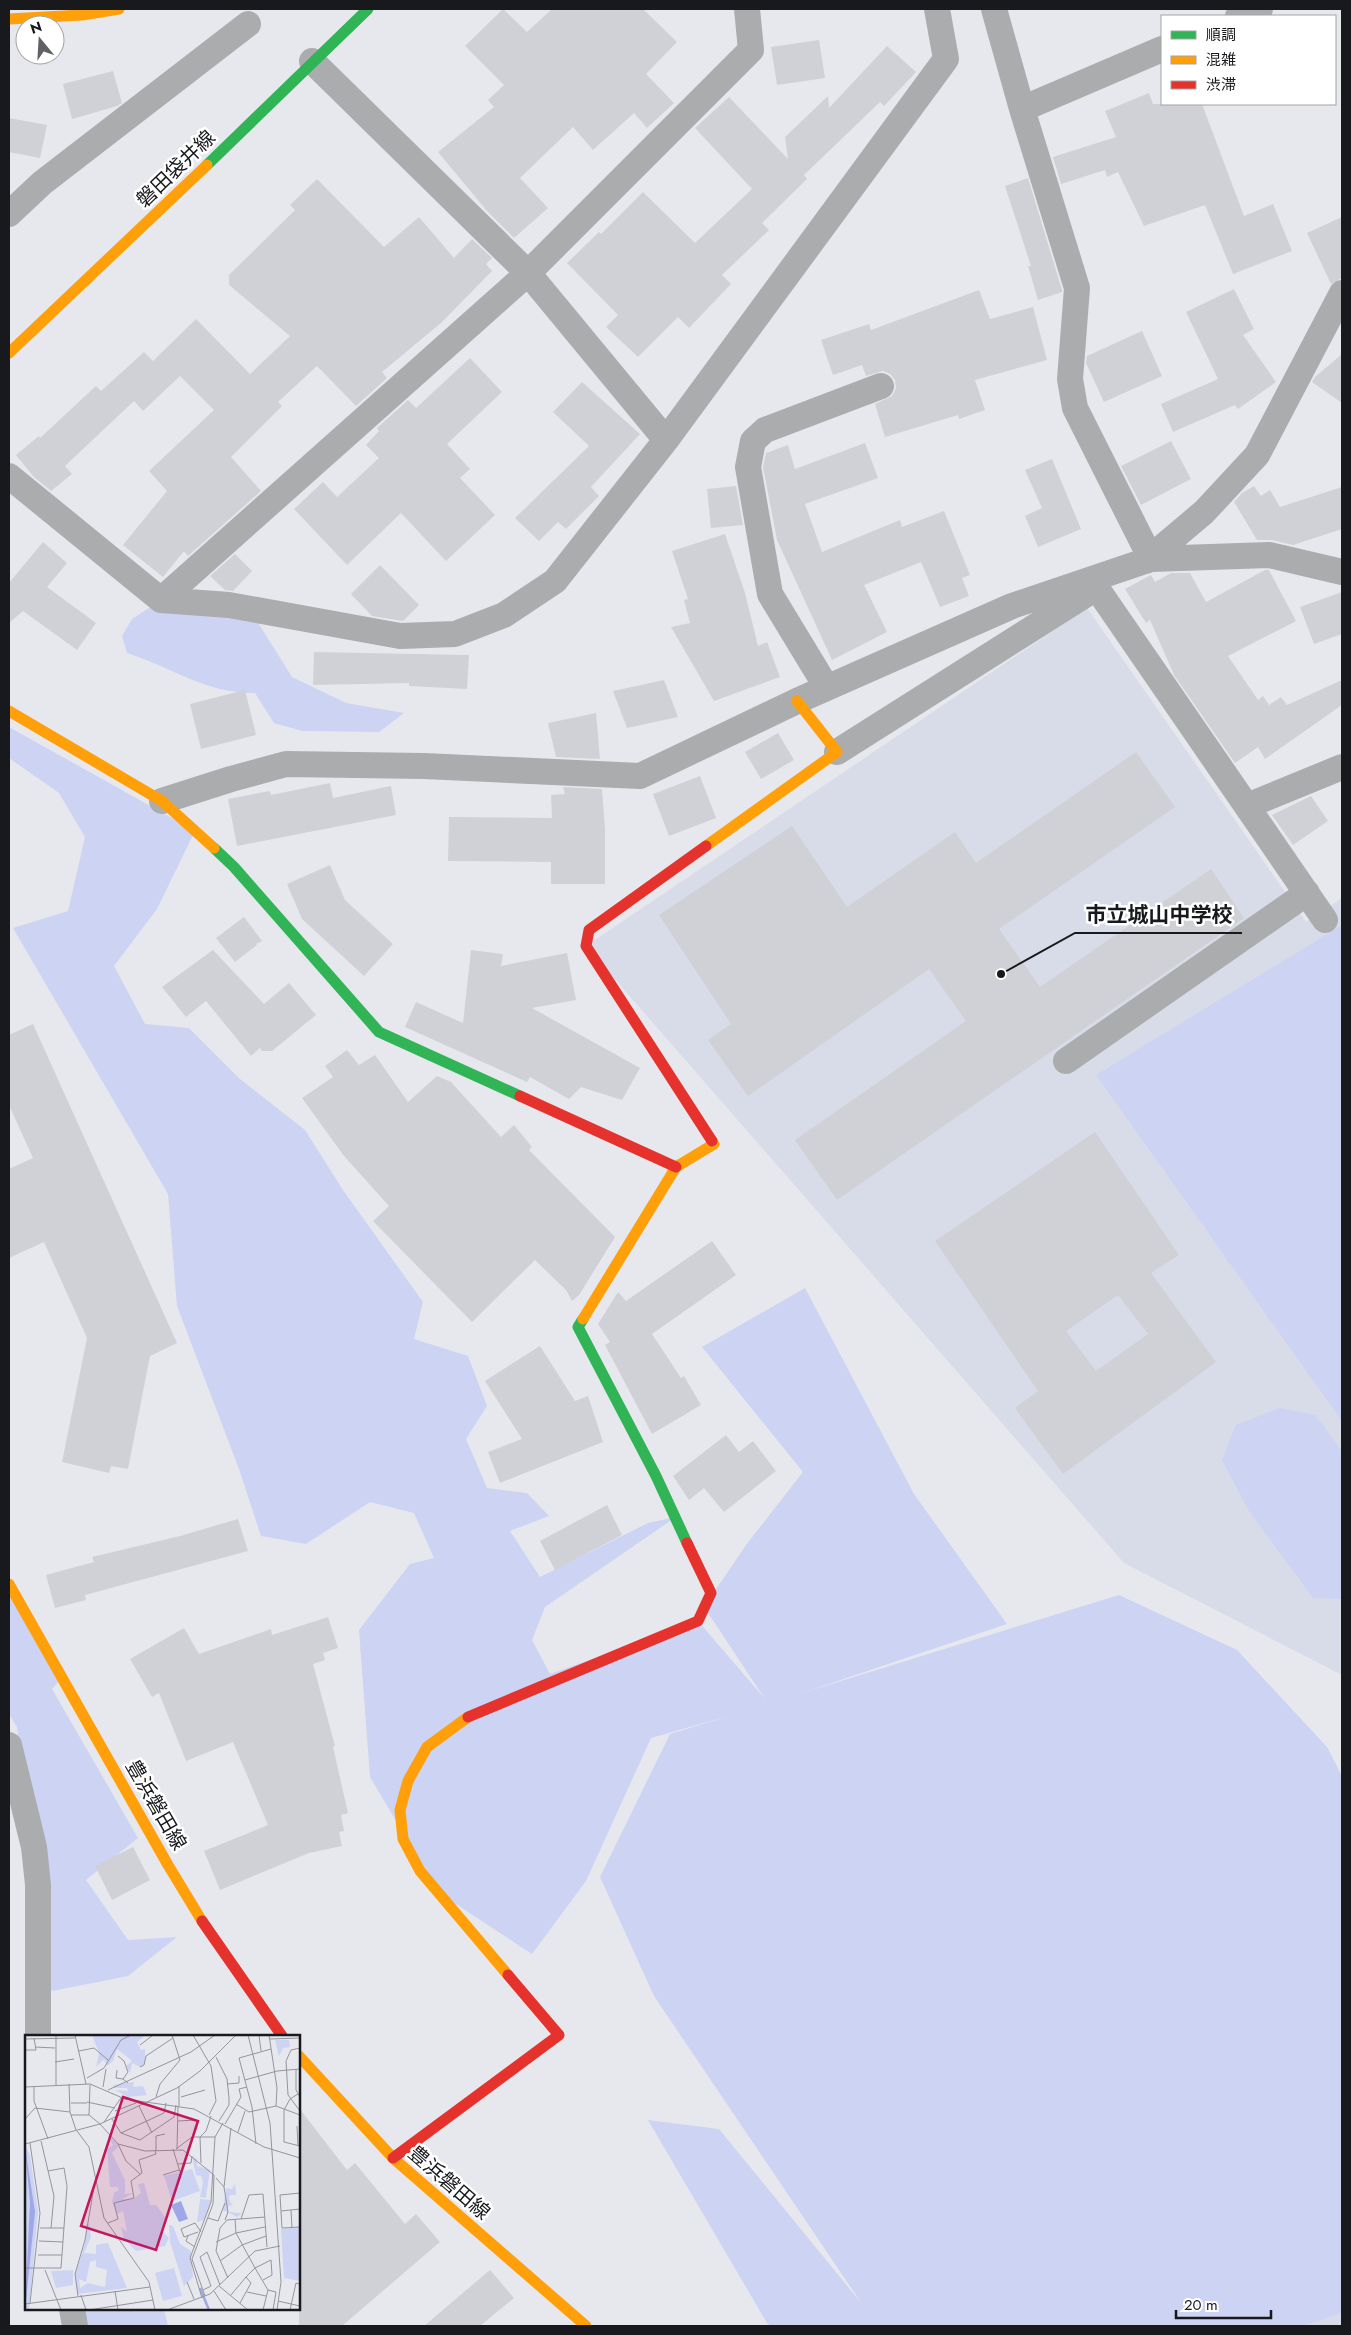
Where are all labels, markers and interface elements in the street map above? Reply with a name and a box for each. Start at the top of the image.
north arrow [15,15,65,65]
legend [1161,15,1336,105]
text: N [28,16,44,39]
text: 順調 [1206,24,1236,46]
text: 混雑 [1206,49,1236,71]
text: 渋滞 [1206,74,1236,96]
street label: 磐田袋井線 [130,124,222,214]
callout: 市立城山中学校 [1075,897,1242,933]
text: 市立城山中学校 [1086,900,1233,930]
street label: 豊浜磐田線 [118,1754,194,1856]
inset map [25,2035,300,2310]
street label: 豊浜磐田線 [402,2139,496,2227]
scale bar [1176,2288,1271,2320]
text: 20 m [1184,2294,1218,2316]

